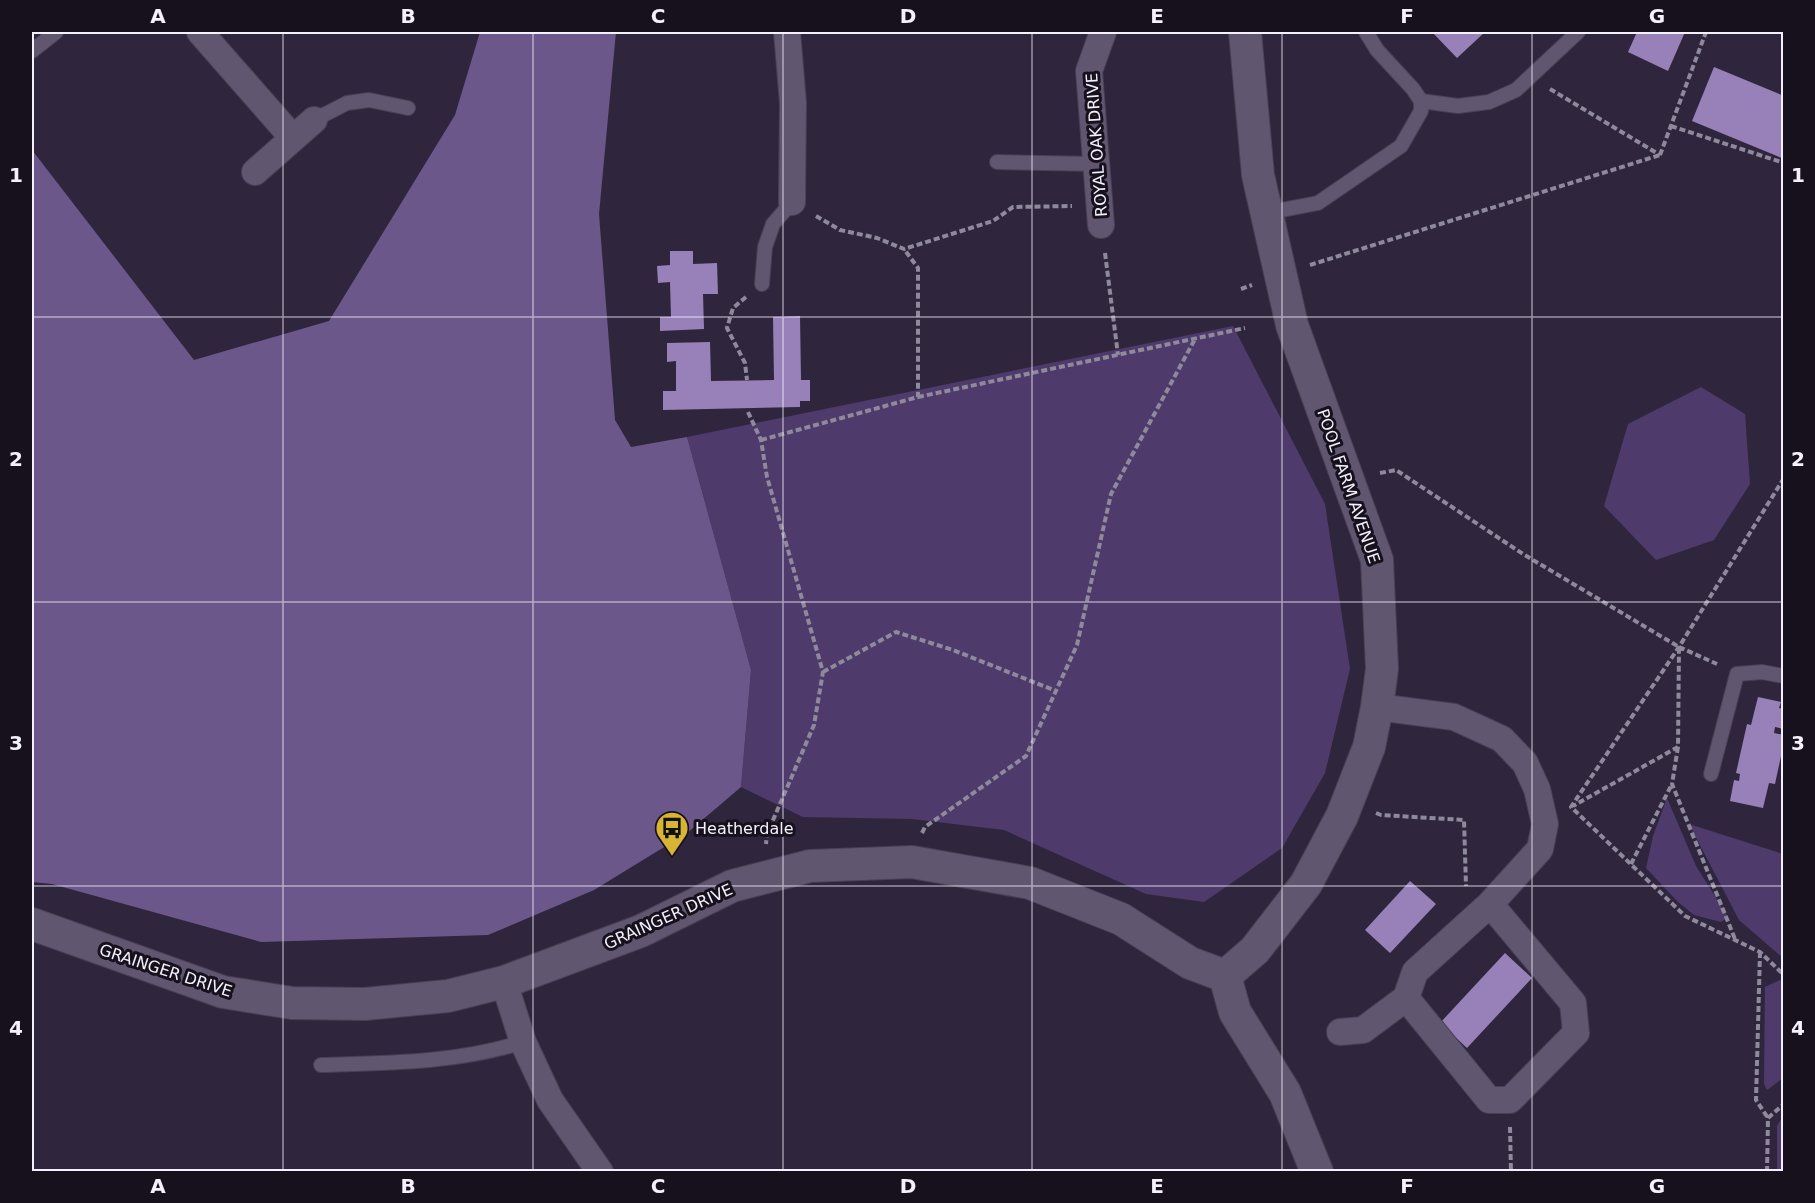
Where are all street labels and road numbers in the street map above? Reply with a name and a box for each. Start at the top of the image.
street label: ROYAL OAK DRIVE [1082,72,1111,218]
street label: POOL FARM AVENUE [1313,406,1384,566]
street label: GRAINGER DRIVE [601,880,735,953]
street label: GRAINGER DRIVE [97,940,235,1001]

